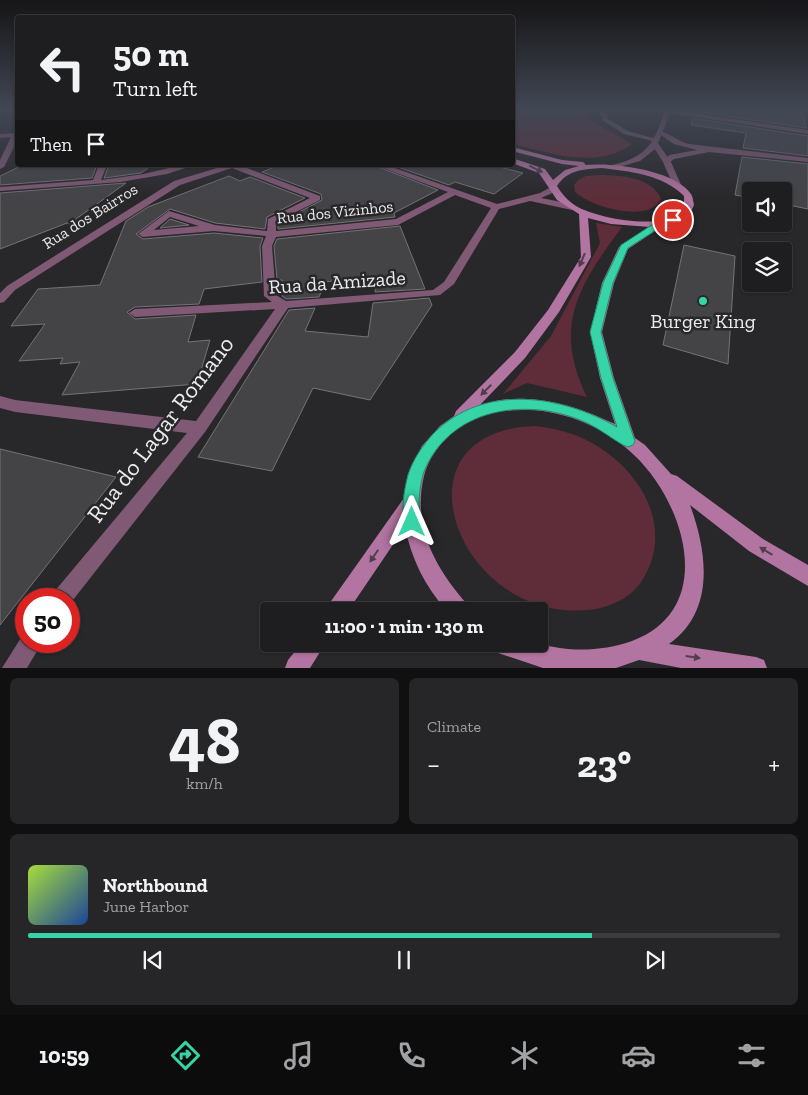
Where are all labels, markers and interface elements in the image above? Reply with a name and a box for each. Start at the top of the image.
text: 50 m [113,33,189,75]
icon: left [30,35,95,100]
text: Turn left [113,75,197,102]
icon: arrive [82,130,110,158]
text: Then [30,133,72,156]
one-way arrow [528,165,543,173]
street label: Rua dos Bairros [39,179,141,253]
map controls [742,182,792,292]
button: sound [742,182,792,232]
street label: Rua dos Vizinhos [276,196,394,228]
pin [652,199,694,241]
icon: arrive [659,206,687,234]
button: layers [742,242,792,292]
one-way arrow [578,253,586,267]
street label: Rua da Amizade [268,265,406,299]
marker: Burger King [697,295,709,307]
place label: Burger King [650,309,756,333]
street label: Rua do Lagar Romano [80,330,240,528]
one-way arrow [480,383,492,395]
position arrow [385,495,437,547]
one-way arrow [760,547,773,556]
one-way arrow [369,549,379,563]
speed limit sign: 50 [15,588,80,653]
text: 11:00 · 1 min · 130 m [325,615,483,638]
one-way arrow [685,654,701,662]
text: 48 [168,702,241,780]
text: Climate [427,717,481,736]
text: 23° [577,741,631,787]
text: − [427,748,440,781]
text: + [768,748,780,781]
text: km/h [186,774,223,793]
text: Northbound [103,874,208,897]
text: June Harbor [103,897,189,916]
icon: previous [139,946,167,974]
icon: pause [390,946,418,974]
icon: next [641,946,669,974]
icon: directions [168,1038,203,1073]
icon: music [281,1038,316,1073]
icon: phone [394,1038,429,1073]
icon: climate [507,1038,542,1073]
icon: car [621,1038,656,1073]
icon: filters [734,1038,769,1073]
text: 10:59 [39,1042,89,1069]

